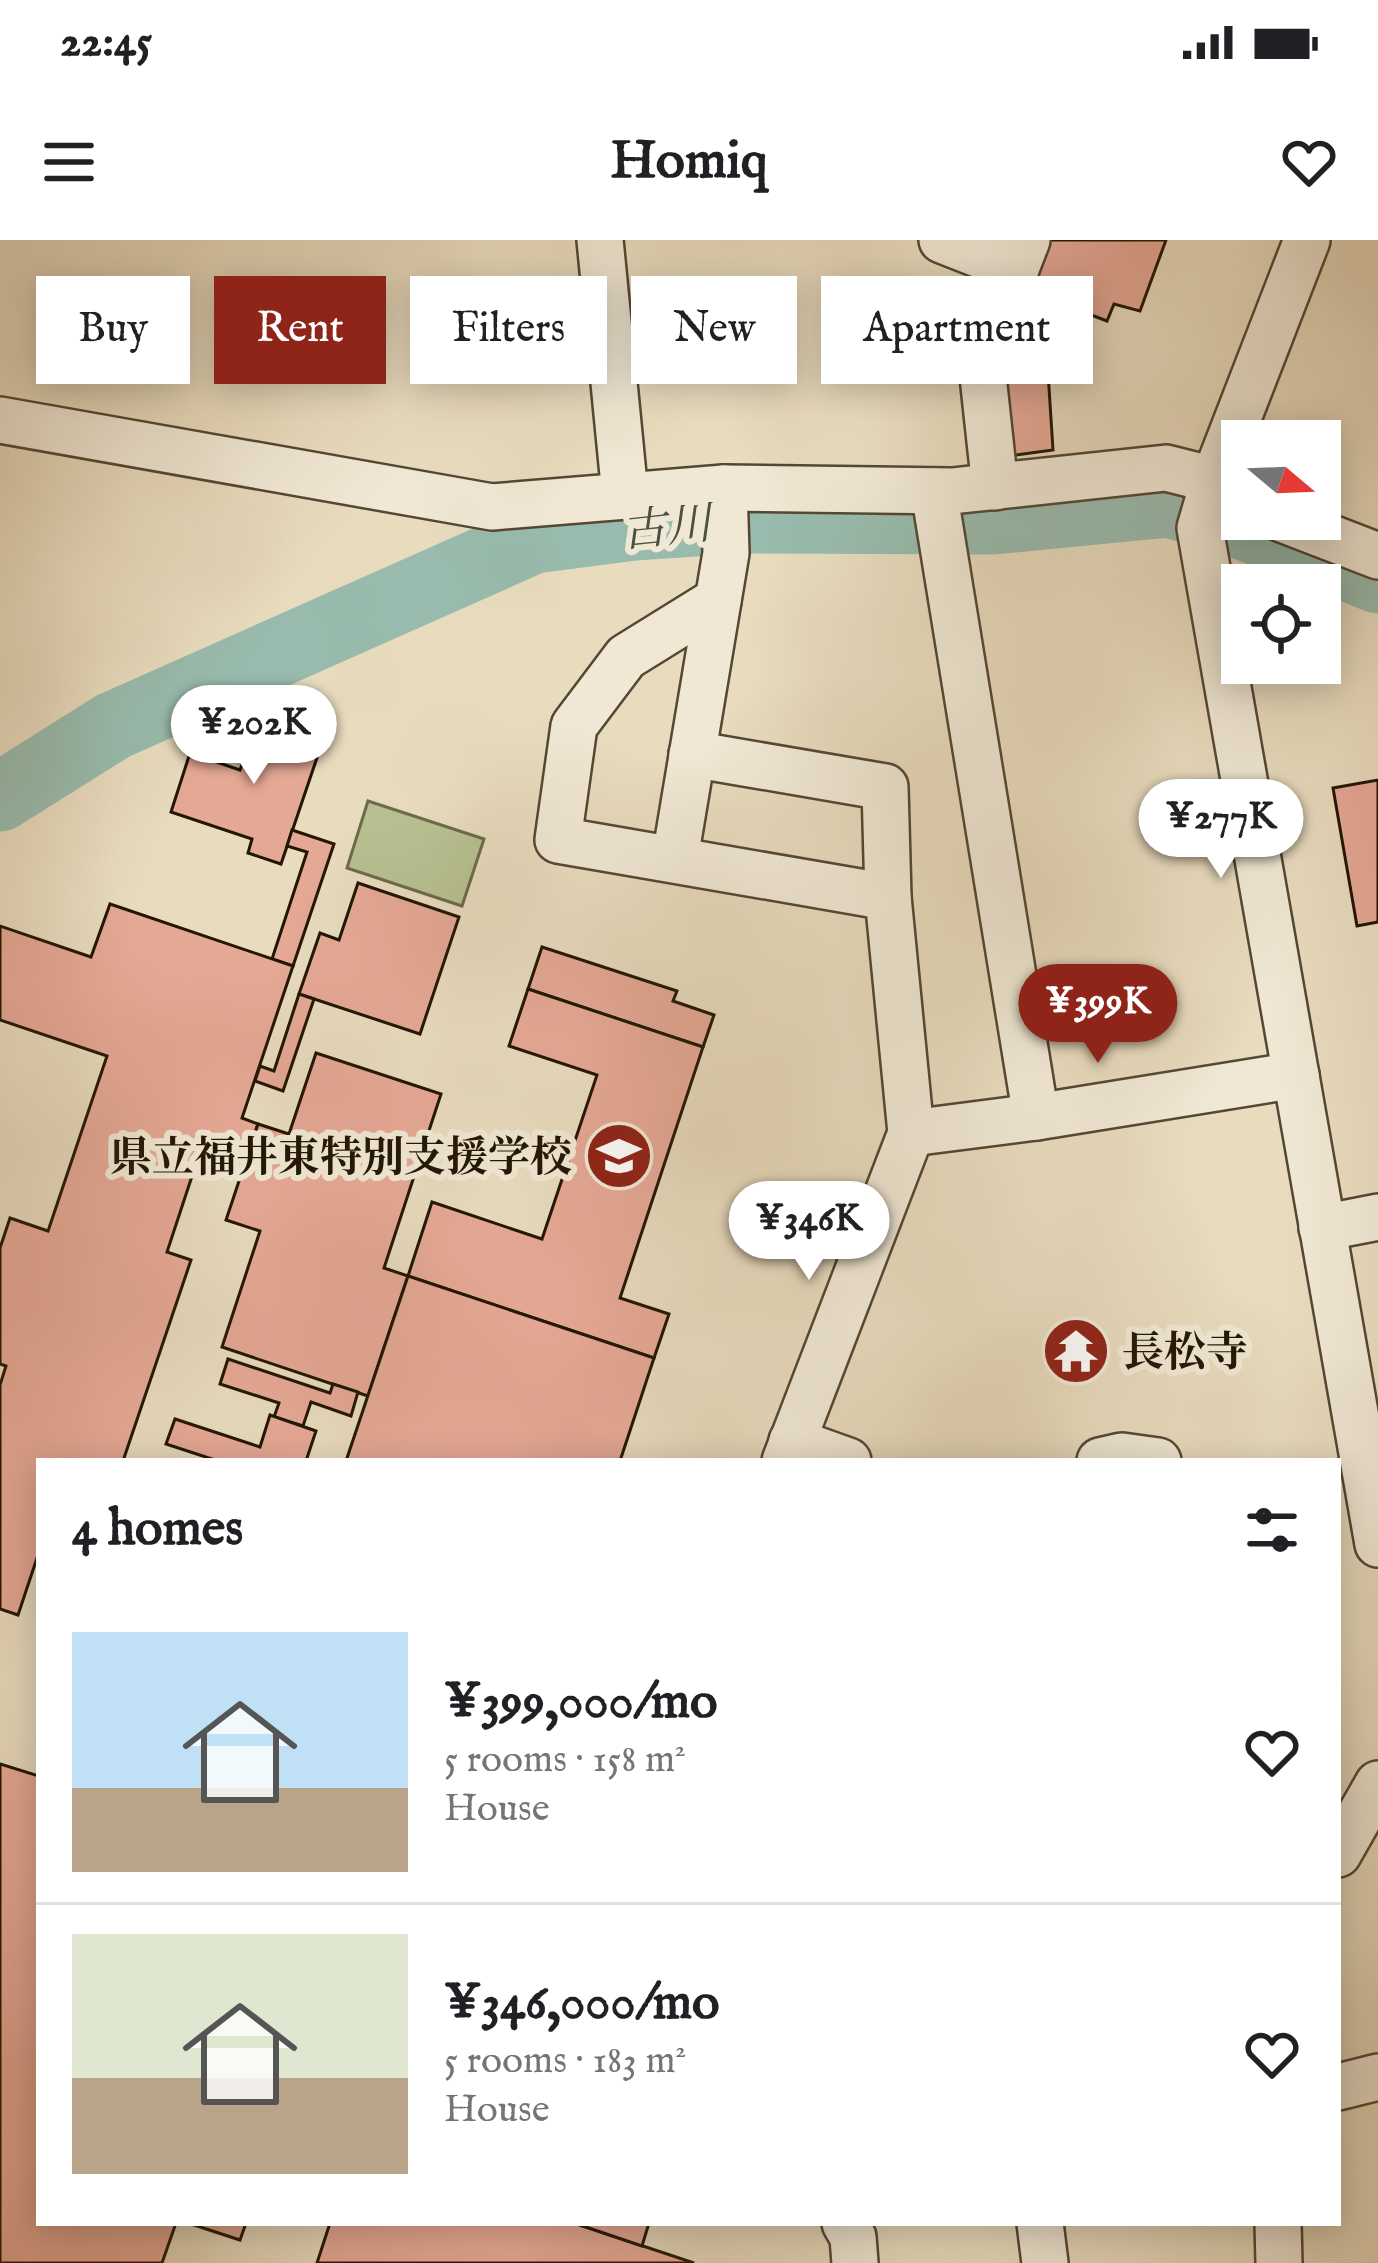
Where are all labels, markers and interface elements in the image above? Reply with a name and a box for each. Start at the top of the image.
text: 22:45 [60,14,152,71]
text: Homiq [610,128,768,197]
icon: menu [36,129,102,195]
icon: heart [1276,129,1342,195]
chip: Buy [36,276,190,384]
chip: Rent [214,276,386,384]
chip: Filters [410,276,607,384]
chip: New [631,276,797,384]
chip: Apartment [821,276,1093,384]
north arrow [1221,420,1341,540]
map controls [1221,420,1341,684]
water label: 古川 [619,496,719,563]
button: locate [1221,564,1341,684]
pin: ¥202K [170,685,338,787]
text: ¥202K [198,699,310,748]
pin: ¥277K [1137,779,1305,881]
text: ¥277K [1166,793,1276,842]
pin: ¥399K [1014,964,1182,1066]
text: ¥399K [1045,978,1151,1027]
school or university icon: 県立福井東特別支援学校 [584,1121,654,1191]
place label: 県立福井東特別支援学校 [110,1133,572,1186]
pin: ¥346K [725,1181,893,1283]
text: ¥346K [756,1195,862,1244]
temple icon: 長松寺 [1041,1316,1111,1386]
place label: 長松寺 [1122,1328,1248,1381]
icon: filters [1239,1497,1305,1563]
text: 4 homes [72,1498,243,1563]
text: ¥399,000/mo [444,1671,718,1736]
icon: home [168,1680,312,1824]
icon: heart [1239,1719,1305,1785]
text: 5 rooms · 158 m² [444,1736,686,1785]
text: House [444,1785,550,1834]
text: ¥346,000/mo [444,1972,720,2037]
icon: home [168,1982,312,2126]
icon: heart [1239,2021,1305,2087]
text: 5 rooms · 183 m² [444,2037,686,2086]
text: House [444,2086,550,2135]

